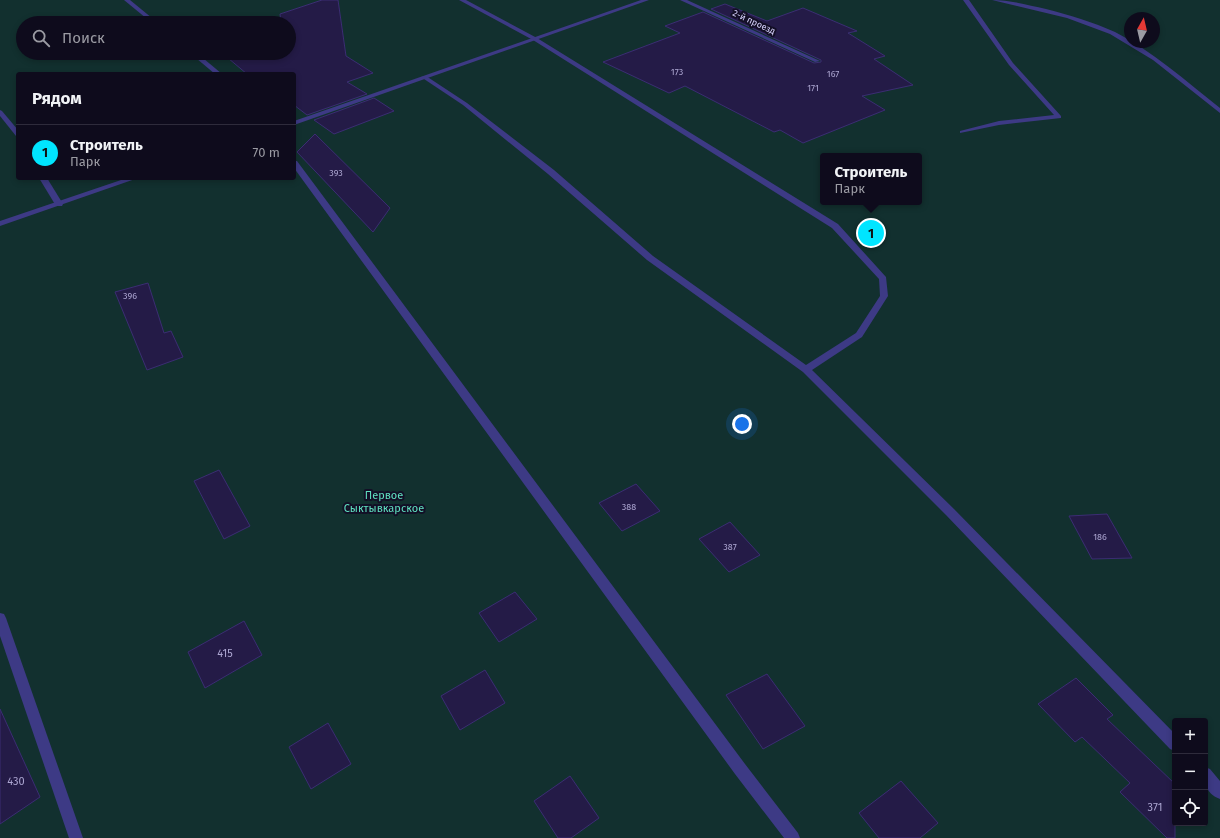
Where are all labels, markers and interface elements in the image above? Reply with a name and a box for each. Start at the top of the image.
street label: 2-й проезд [731,8,777,36]
north arrow [1124,12,1160,48]
search box [16,16,296,60]
icon: search [30,27,52,49]
text: Поиск [62,29,105,47]
house number: 173 [671,67,683,77]
house number: 167 [827,69,839,79]
house number: 171 [807,83,819,93]
text: Рядом [32,88,82,109]
text: Строитель [70,136,143,154]
text: 1 [42,145,48,160]
text: 70 m [253,145,280,160]
popup [820,153,922,205]
text: Парк [70,154,100,169]
text: Строитель [835,163,907,181]
house number: 393 [329,168,343,178]
text: Парк [835,181,865,196]
pin: 1 [858,218,884,248]
house number: 396 [123,291,137,301]
your location [732,414,752,434]
park label: Первое Сыктывкарское [344,489,424,515]
house number: 388 [622,502,636,512]
house number: 186 [1093,532,1107,542]
house number: 387 [723,542,737,552]
house number: 415 [217,647,233,660]
map controls [1172,718,1208,826]
button: + [1172,718,1208,754]
button: − [1172,754,1208,790]
house number: 430 [7,775,25,788]
button: locate [1172,790,1208,826]
house number: 371 [1148,801,1162,814]

